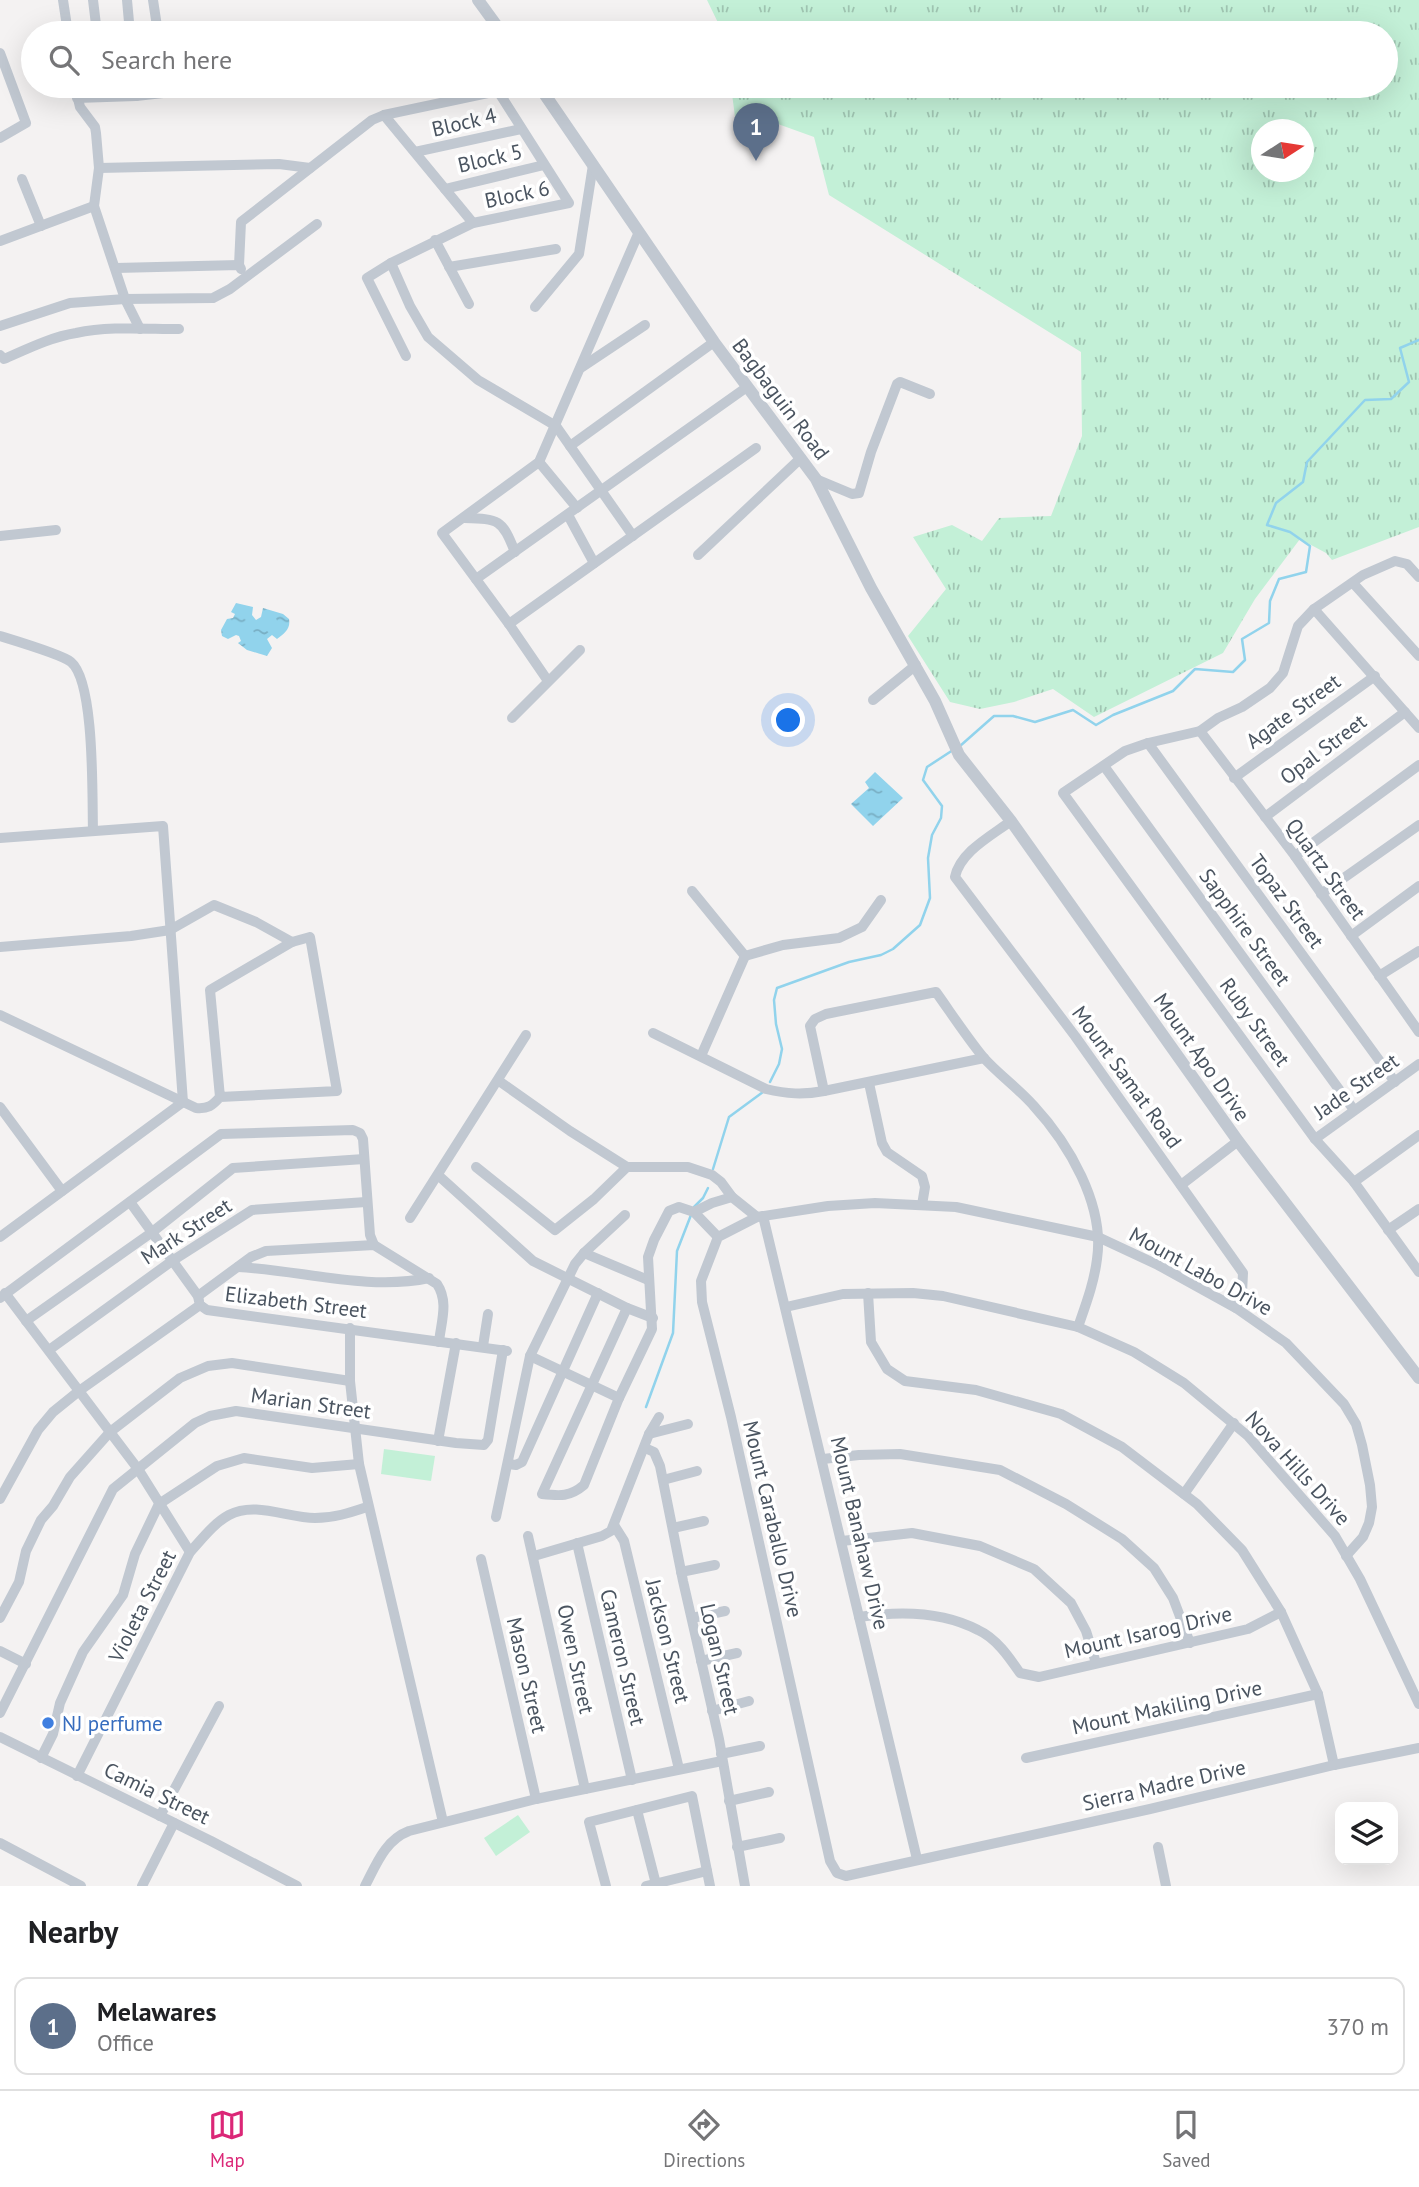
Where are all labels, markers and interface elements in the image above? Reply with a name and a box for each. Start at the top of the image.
search box [21,21,1398,98]
icon: search [45,41,83,79]
text: Search here [101,43,232,76]
street label: Block 4 [429,101,499,143]
pin: 1 [733,103,779,161]
north arrow [1251,119,1314,182]
street label: Block 5 [455,137,525,179]
street label: Block 6 [482,174,552,214]
street label: Bagbaguin Road [726,333,836,465]
street label: Agate Street [1240,668,1346,754]
your location [771,703,805,737]
street label: Opal Street [1274,708,1372,790]
street label: Quartz Street [1280,813,1372,925]
street label: Topaz Street [1244,849,1330,953]
street label: Sapphire Street [1193,863,1297,991]
street label: Ruby Street [1214,972,1296,1072]
street label: Mount Apo Drive [1148,988,1256,1126]
street label: Mount Samat Road [1066,1000,1188,1154]
street label: Jade Street [1307,1047,1404,1126]
street label: Mark Street [136,1192,236,1270]
street label: Mount Labo Drive [1125,1221,1277,1321]
street label: Elizabeth Street [224,1280,368,1324]
street label: Marian Street [249,1381,373,1425]
street label: Nova Hills Drive [1240,1405,1356,1531]
street label: Mount Caraballo Drive [737,1418,809,1620]
street label: Mount Banahaw Drive [825,1434,895,1632]
street label: Violeta Street [102,1545,182,1668]
street label: Jackson Street [639,1575,696,1706]
street label: Cameron Street [594,1586,652,1728]
street label: Mount Isarog Drive [1062,1600,1234,1664]
street label: Logan Street [694,1601,746,1717]
street label: Owen Street [551,1602,601,1716]
street label: Mason Street [501,1615,553,1735]
street label: Mount Makiling Drive [1070,1674,1264,1740]
place label: NJ perfume [62,1710,163,1737]
marker: NJ perfume [40,1715,56,1731]
street label: Sierra Madre Drive [1080,1753,1248,1817]
street label: Camia Street [100,1756,214,1830]
map controls [1335,1802,1398,1865]
button: layers [1335,1802,1398,1865]
text: Nearby [28,1912,118,1951]
text: Melawares [97,1995,217,2028]
text: 1 [46,2012,60,2041]
text: 370 m [1327,2012,1389,2041]
text: Office [97,2028,154,2057]
tab: Map [208,2106,246,2172]
tab: Directions [663,2106,745,2172]
tab: Saved [1162,2106,1211,2172]

